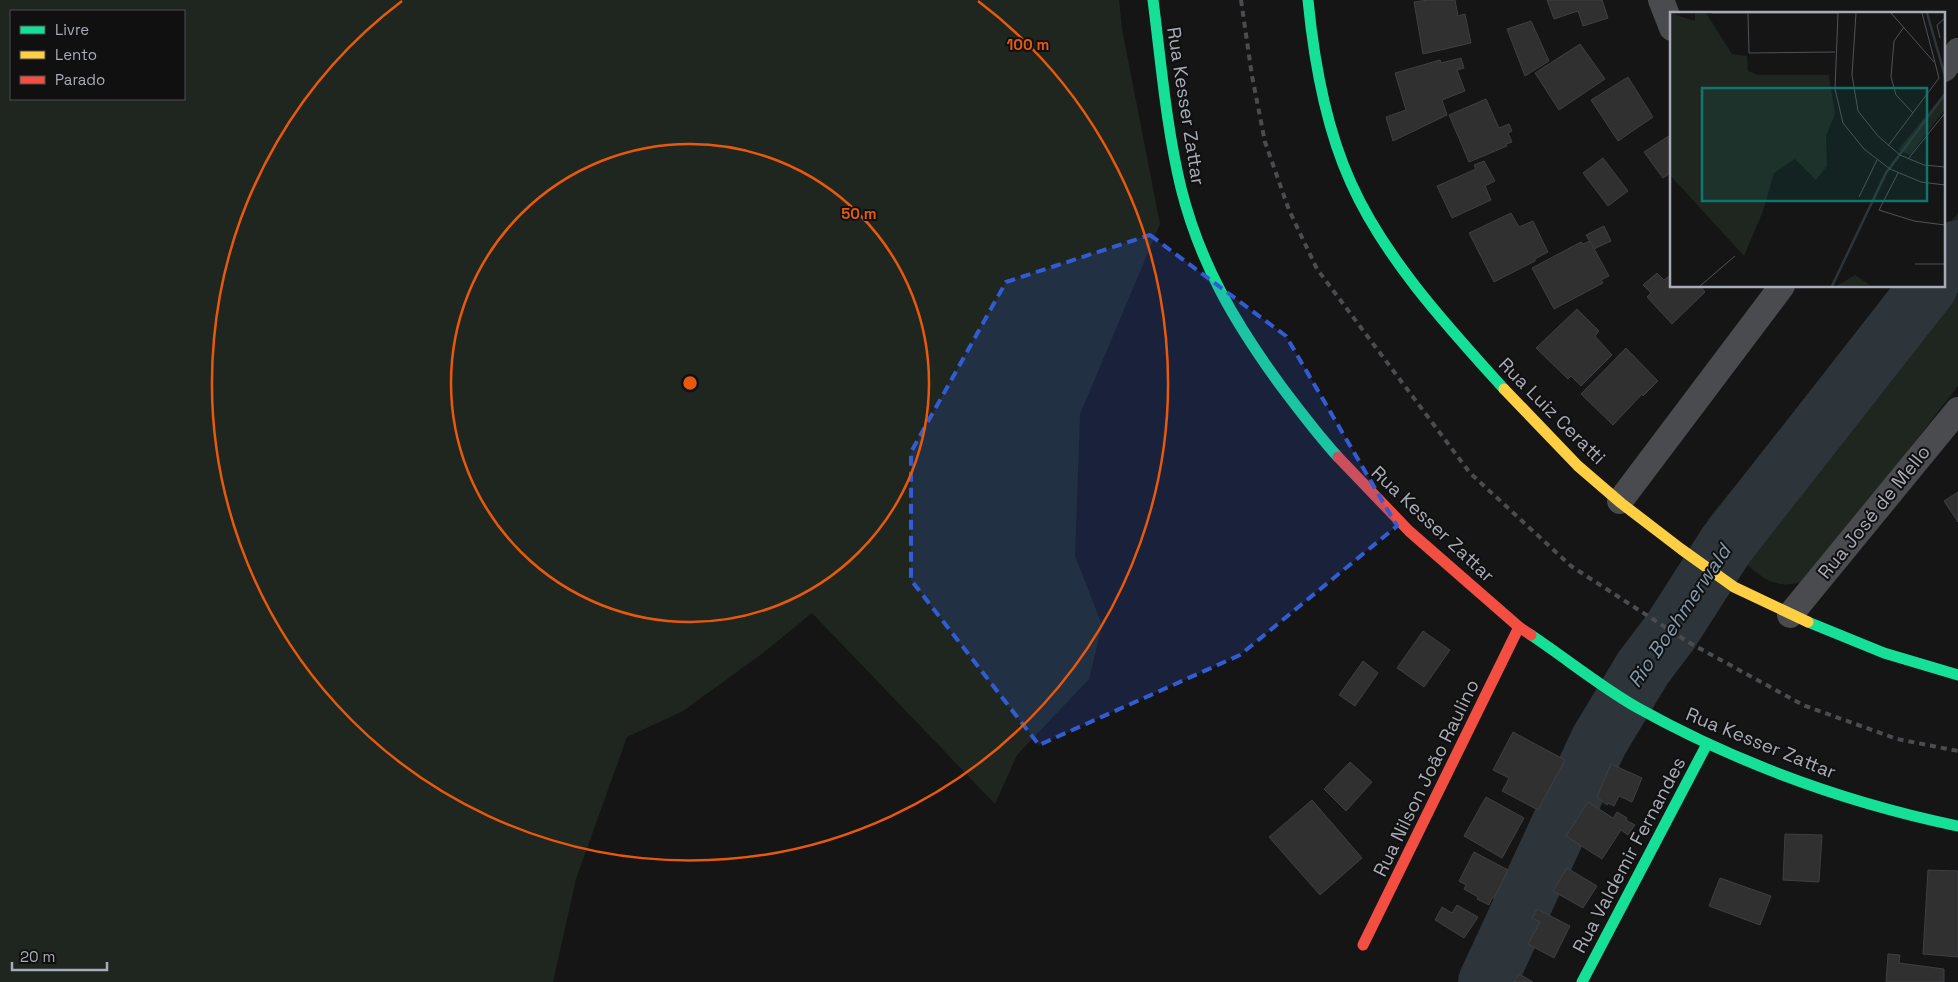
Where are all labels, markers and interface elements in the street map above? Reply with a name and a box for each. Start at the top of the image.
legend [10,10,185,100]
inset map [1670,12,1946,288]
text: Livre [55,20,89,39]
street label: Rua Kesser Zattar [1161,25,1211,187]
text: 100 m [1007,35,1049,54]
text: Lento [55,45,97,64]
text: Parado [55,70,105,89]
text: 50 m [841,204,877,223]
street label: Rua Luiz Ceratti [1493,352,1611,470]
centre of rings [681,374,699,392]
street label: Rua José de Mello [1812,440,1936,584]
street label: Rua Kesser Zattar [1366,460,1500,588]
water label: Rio Boehmerwald [1622,538,1737,692]
street label: Rua Nilson João Raulino [1367,675,1485,881]
street label: Rua Kesser Zattar [1682,701,1840,785]
street label: Rua Valdemir Fernandes [1567,753,1691,957]
scale bar [12,940,108,972]
text: 20 m [20,947,55,966]

